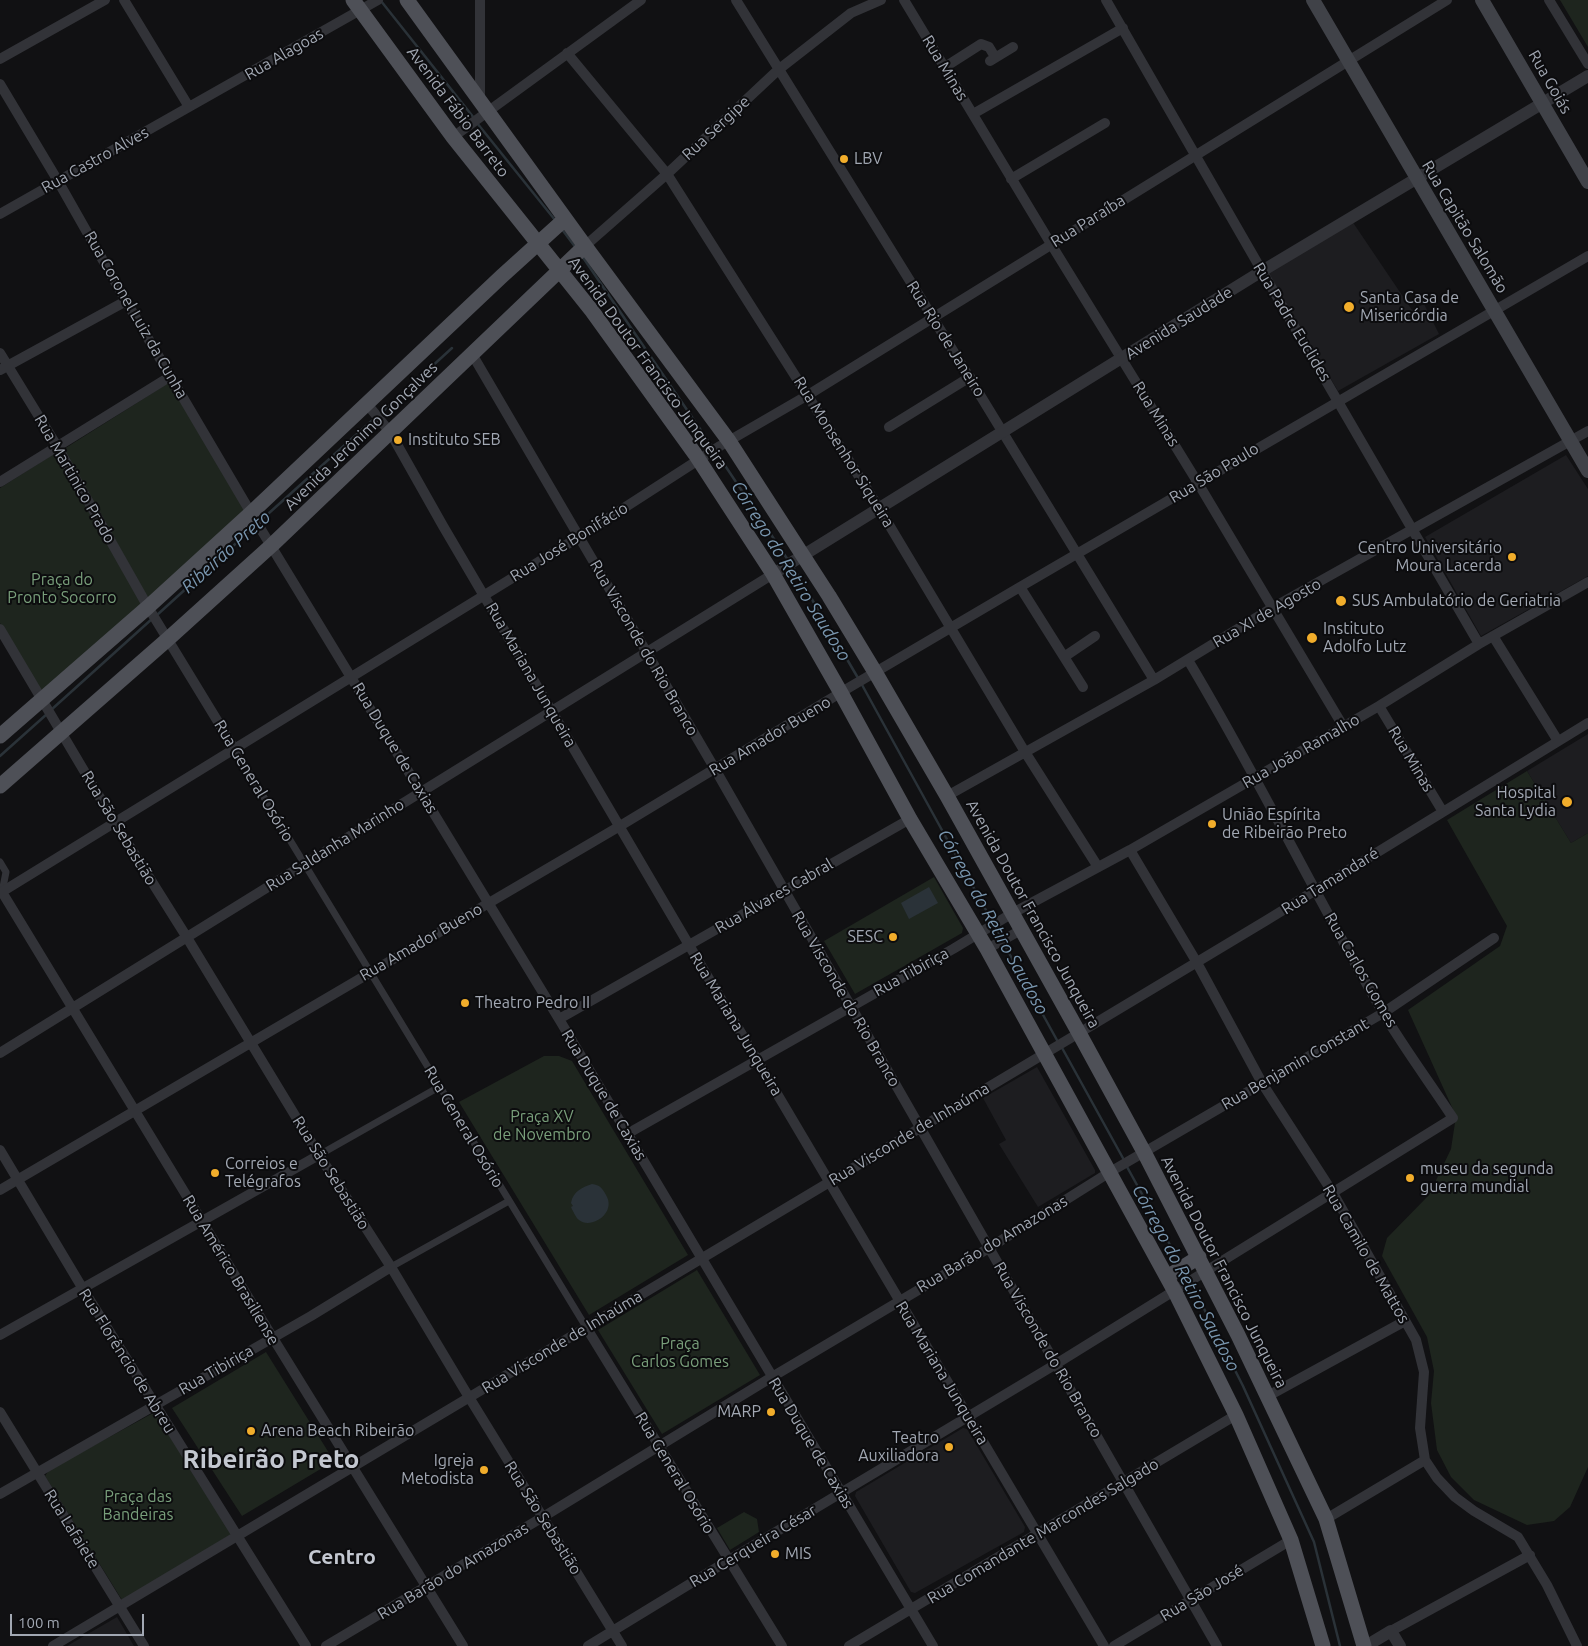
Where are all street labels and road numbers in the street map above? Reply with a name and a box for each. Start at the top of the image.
street label: Rua Alagoas [241,24,327,84]
street label: Rua Minas [918,32,972,104]
street label: Avenida Fábio Barreto [403,43,513,181]
street label: Rua Goiás [1524,47,1576,117]
street label: Rua Sergipe [678,92,754,164]
street label: Rua Castro Alves [38,123,152,197]
street label: Rua Capitão Salomão [1418,157,1512,297]
street label: Rua Paraíba [1047,191,1129,251]
street label: Rua Coronel Luiz da Cunha [80,228,192,402]
street label: Avenida Doutor Francisco Junqueira [564,253,732,473]
street label: Rua Padre Euclides [1249,259,1335,385]
street label: Rua Rio de Janeiro [903,277,989,401]
street label: Avenida Saudade [1122,282,1236,364]
street label: Avenida Jerônimo Gonçalves [280,358,442,514]
street label: Rua Monsenhor Siqueira [790,373,898,531]
street label: Rua Minas [1128,378,1184,450]
street label: Rua Martinico Prado [30,411,120,547]
street label: Rua São Paulo [1166,439,1262,507]
street label: Rua José Bonifácio [507,498,631,586]
street label: Rua Visconde do Rio Branco [586,557,702,739]
street label: Rua XI de Agosto [1209,574,1325,652]
street label: Rua Mariana Junqueira [482,599,580,751]
street label: Rua Duque de Caxias [348,679,442,817]
street label: Rua Amador Bueno [706,692,834,780]
street label: Rua João Ramalho [1239,710,1363,792]
street label: Rua General Osório [210,717,298,845]
street label: Rua Minas [1384,723,1438,795]
street label: Rua São Sebastião [77,767,161,889]
street label: Rua Saldanha Marinho [262,795,408,895]
street label: Avenida Doutor Francisco Junqueira [962,796,1104,1032]
street label: Rua Tamandaré [1278,843,1382,919]
street label: Rua Álvares Cabral [712,854,836,938]
street label: Rua Amador Bueno [356,899,486,985]
street label: Rua Visconde do Rio Branco [788,908,904,1090]
street label: Rua Carlos Gomes [1320,909,1402,1031]
street label: Rua Tibiriça [870,943,952,1001]
street label: Rua Mariana Junqueira [686,949,786,1099]
street label: Rua Benjamin Constant [1218,1014,1372,1114]
street label: Rua Duque de Caxias [557,1026,651,1164]
street label: Rua General Osório [420,1063,508,1191]
street label: Rua Visconde de Inhaúma [825,1078,993,1190]
street label: Rua São Sebastião [288,1113,374,1233]
street label: Avenida Doutor Francisco Junqueira [1157,1153,1291,1391]
street label: Rua Camilo de Mattos [1318,1181,1414,1327]
street label: Rua Barão do Amazonas [913,1191,1071,1297]
street label: Rua Américo Brasiliense [179,1192,283,1348]
street label: Rua Visconde do Rio Branco [990,1259,1106,1441]
street label: Rua Florêncio de Abreu [75,1285,179,1437]
street label: Rua Visconde de Inhaúma [478,1286,646,1398]
street label: Rua Mariana Junqueira [892,1298,992,1448]
street label: Rua Tibiriça [175,1341,257,1399]
street label: Rua Duque de Caxias [764,1374,858,1512]
street label: Rua General Osório [631,1409,719,1537]
street label: Rua Comandante Marcondes Salgado [924,1454,1162,1608]
street label: Rua São Sebastião [500,1458,586,1578]
street label: Rua Lafaiete [40,1486,104,1572]
street label: Rua Cerqueira César [686,1501,820,1591]
street label: Rua Barão do Amazonas [374,1518,532,1624]
street label: Rua São José [1157,1561,1247,1625]

